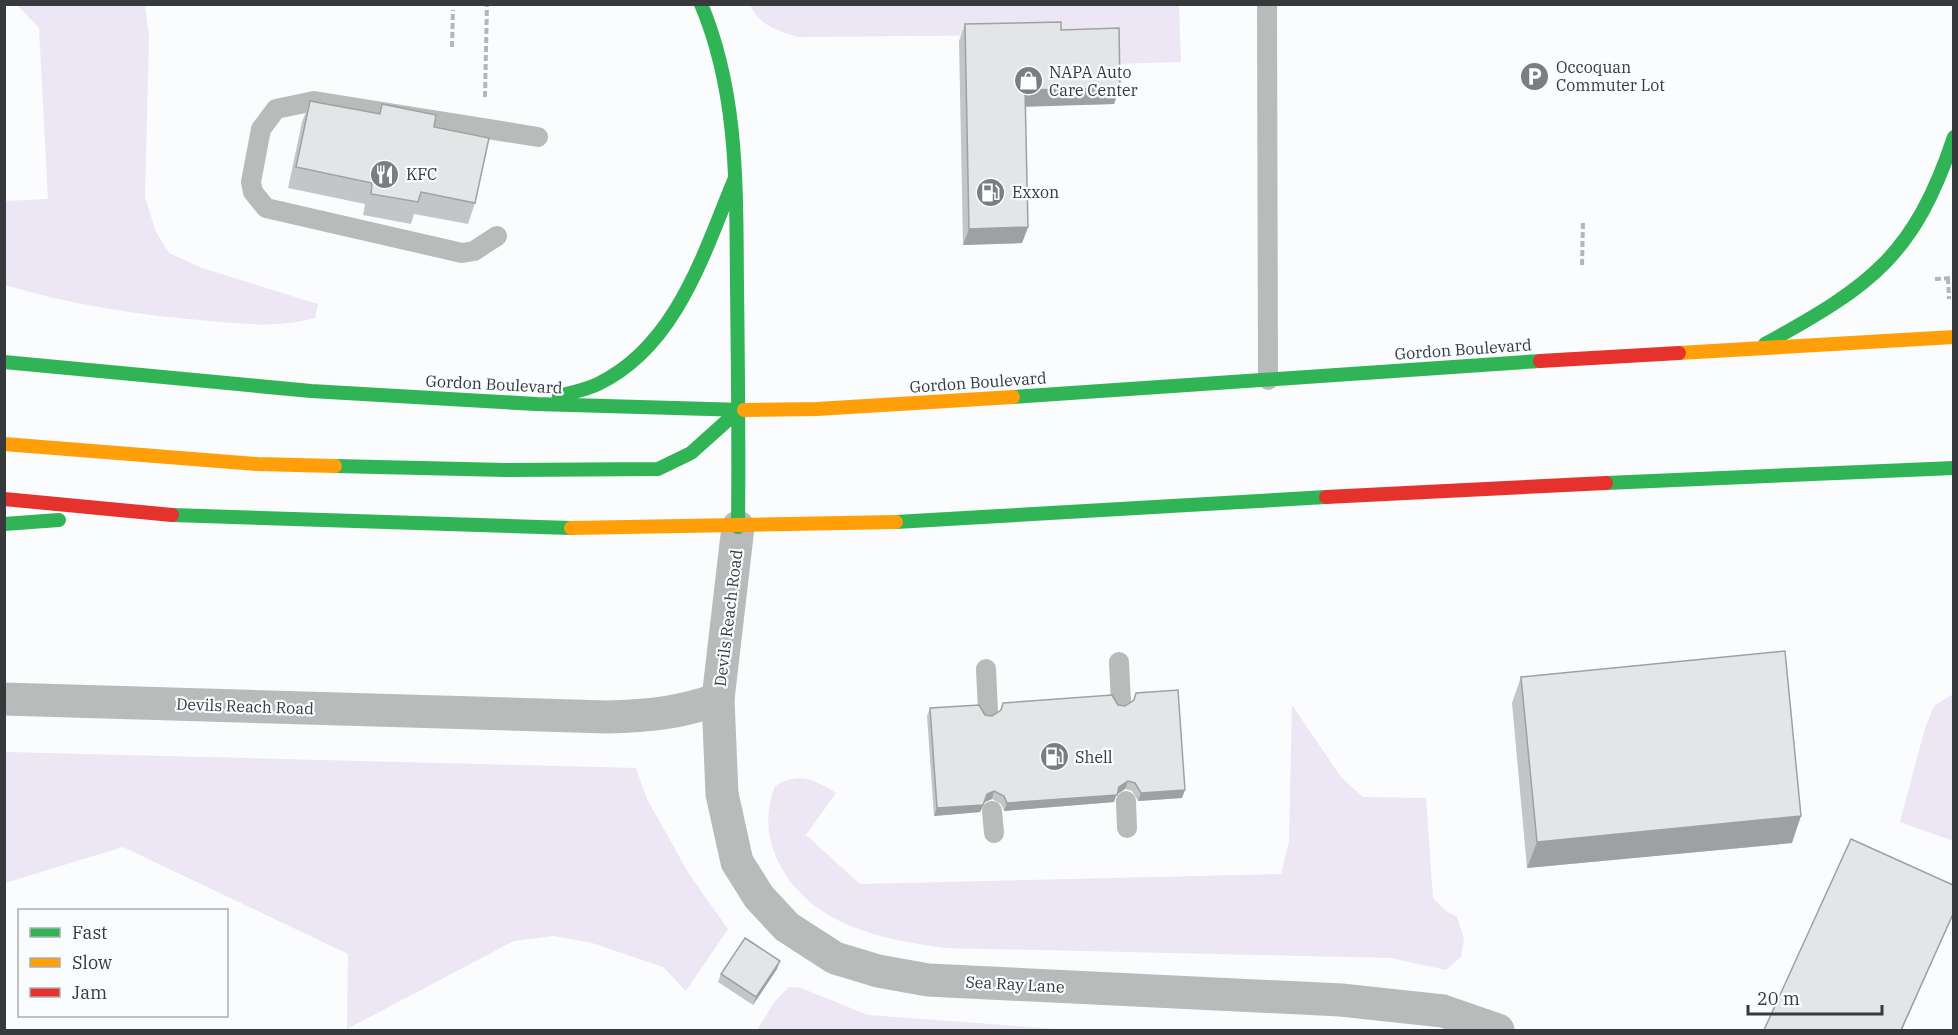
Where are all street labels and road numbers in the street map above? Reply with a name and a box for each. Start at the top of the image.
street label: Gordon Boulevard [1394,334,1532,364]
street label: Gordon Boulevard [909,367,1047,397]
street label: Gordon Boulevard [425,370,563,398]
street label: Devils Reach Road [710,548,746,688]
street label: Devils Reach Road [176,694,315,718]
street label: Sea Ray Lane [965,971,1065,997]

